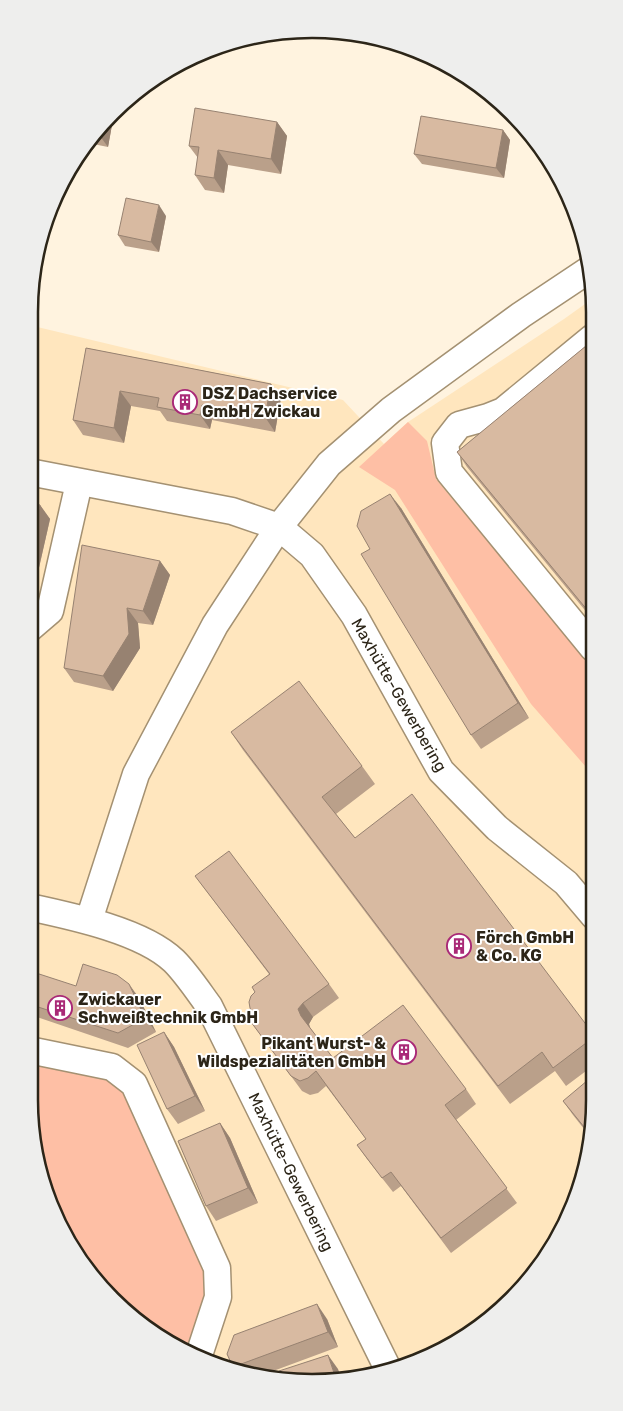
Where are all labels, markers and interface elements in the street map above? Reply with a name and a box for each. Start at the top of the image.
place label: DSZ Dachservice GmbH Zwickau [202,384,337,421]
building icon: DSZ Dachservice GmbH Zwickau [172,389,198,415]
street label: Maxhütte-Gewerbering [347,615,451,775]
place label: Förch GmbH & Co. KG [476,928,574,965]
building icon: Förch GmbH & Co. KG [446,933,472,959]
place label: Zwickauer Schweißtechnik GmbH [78,990,258,1027]
building icon: Zwickauer Schweißtechnik GmbH [47,995,73,1021]
place label: Pikant Wurst- & Wildspezialitäten GmbH [197,1034,386,1071]
building icon: Pikant Wurst- & Wildspezialitäten GmbH [391,1039,417,1065]
street label: Maxhütte-Gewerbering [244,1090,338,1254]

